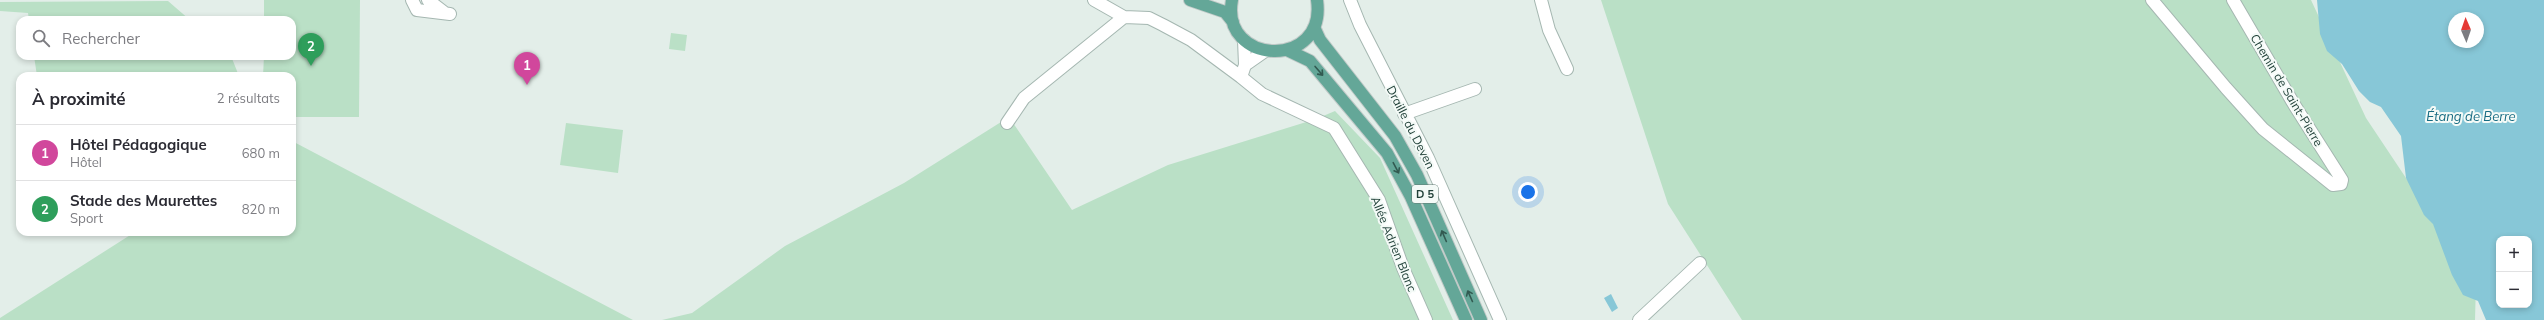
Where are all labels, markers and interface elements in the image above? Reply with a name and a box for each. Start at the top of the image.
north arrow [2448,12,2484,48]
search box [16,16,296,60]
icon: search [30,27,52,49]
text: Rechercher [62,29,140,48]
street label: Chemin de Saint-Pierre [2248,31,2326,149]
pin: 2 [298,33,324,66]
pin: 1 [514,52,540,85]
one-way arrow [1314,66,1323,76]
street label: Draille du Deven [1384,83,1438,171]
text: À proximité [32,88,126,109]
text: 2 résultats [217,90,280,106]
water label: Étang de Berre [2426,108,2516,124]
text: Hôtel Pédagogique [70,135,207,154]
text: 1 [41,145,49,161]
text: 680 m [242,145,280,161]
text: Hôtel [70,154,102,170]
one-way arrow [1392,162,1400,174]
your location [1518,182,1538,202]
road number: D 5 [1412,185,1438,203]
text: Stade des Maurettes [70,191,217,210]
street label: Allée Adrien Blanc [1368,194,1420,294]
text: 2 [41,201,49,217]
text: 820 m [242,201,280,217]
text: Sport [70,210,103,226]
one-way arrow [1440,230,1447,242]
map controls [2496,236,2532,308]
button: + [2496,236,2532,272]
button: − [2496,272,2532,308]
one-way arrow [1466,290,1473,302]

